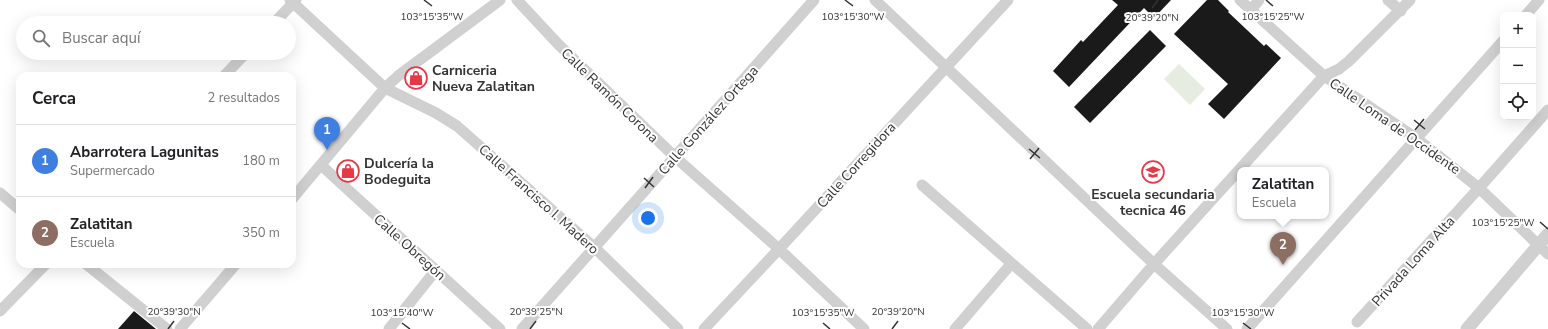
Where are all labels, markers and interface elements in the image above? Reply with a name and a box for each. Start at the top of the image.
text: 103°15'35"W [401,10,463,24]
text: 103°15'30"W [822,10,884,24]
text: 103°15'25"W [1242,10,1304,24]
text: 20°39'20"N [1125,11,1179,25]
map controls [1500,12,1536,120]
button: + [1500,12,1536,48]
search box [16,16,296,60]
icon: search [30,27,52,49]
text: Buscar aquí [62,28,140,48]
street label: Calle Ramón Corona [557,44,663,147]
button: − [1500,48,1536,84]
place label: Carniceria Nueva Zalatitan [432,61,535,96]
street label: Calle González Ortega [654,62,763,179]
shop icon: Carniceria Nueva Zalatitan [403,65,429,91]
street label: Calle Loma de Occidente [1325,74,1464,179]
button: locate [1500,84,1536,120]
text: Cerca [32,87,76,110]
text: 2 resultados [208,89,280,107]
pin: 1 [314,117,340,150]
street label: Calle Corregidora [813,118,900,212]
street label: Calle Francisco I. Madero [474,140,603,259]
text: Abarrotera Lagunitas [70,142,219,162]
text: 1 [41,152,49,170]
text: 180 m [242,152,280,170]
place label: Dulcería la Bodeguita [364,154,434,189]
shop icon: Dulcería la Bodeguita [335,158,361,184]
school or university icon: Escuela secundaria tecnica 46 [1140,159,1166,185]
text: Supermercado [70,162,155,180]
popup [1237,167,1329,219]
text: Zalatitan [1252,174,1314,194]
place label: Escuela secundaria tecnica 46 [1091,185,1215,220]
text: Escuela [1252,194,1296,212]
your location [638,208,658,228]
street label: Calle Obregón [369,210,450,285]
street label: Privada Loma Alta [1368,212,1459,311]
text: Zalatitan [70,214,132,234]
text: 103°15'25"W [1472,216,1534,230]
text: 2 [41,224,49,242]
text: 350 m [242,224,280,242]
pin: 2 [1270,232,1296,265]
text: Escuela [70,234,115,252]
text: 20°39'30"N [147,305,201,319]
text: 20°39'25"N [509,305,563,319]
text: 20°39'20"N [871,305,925,319]
text: 103°15'40"W [371,306,433,320]
text: 103°15'35"W [792,306,854,320]
text: 103°15'30"W [1212,306,1274,320]

